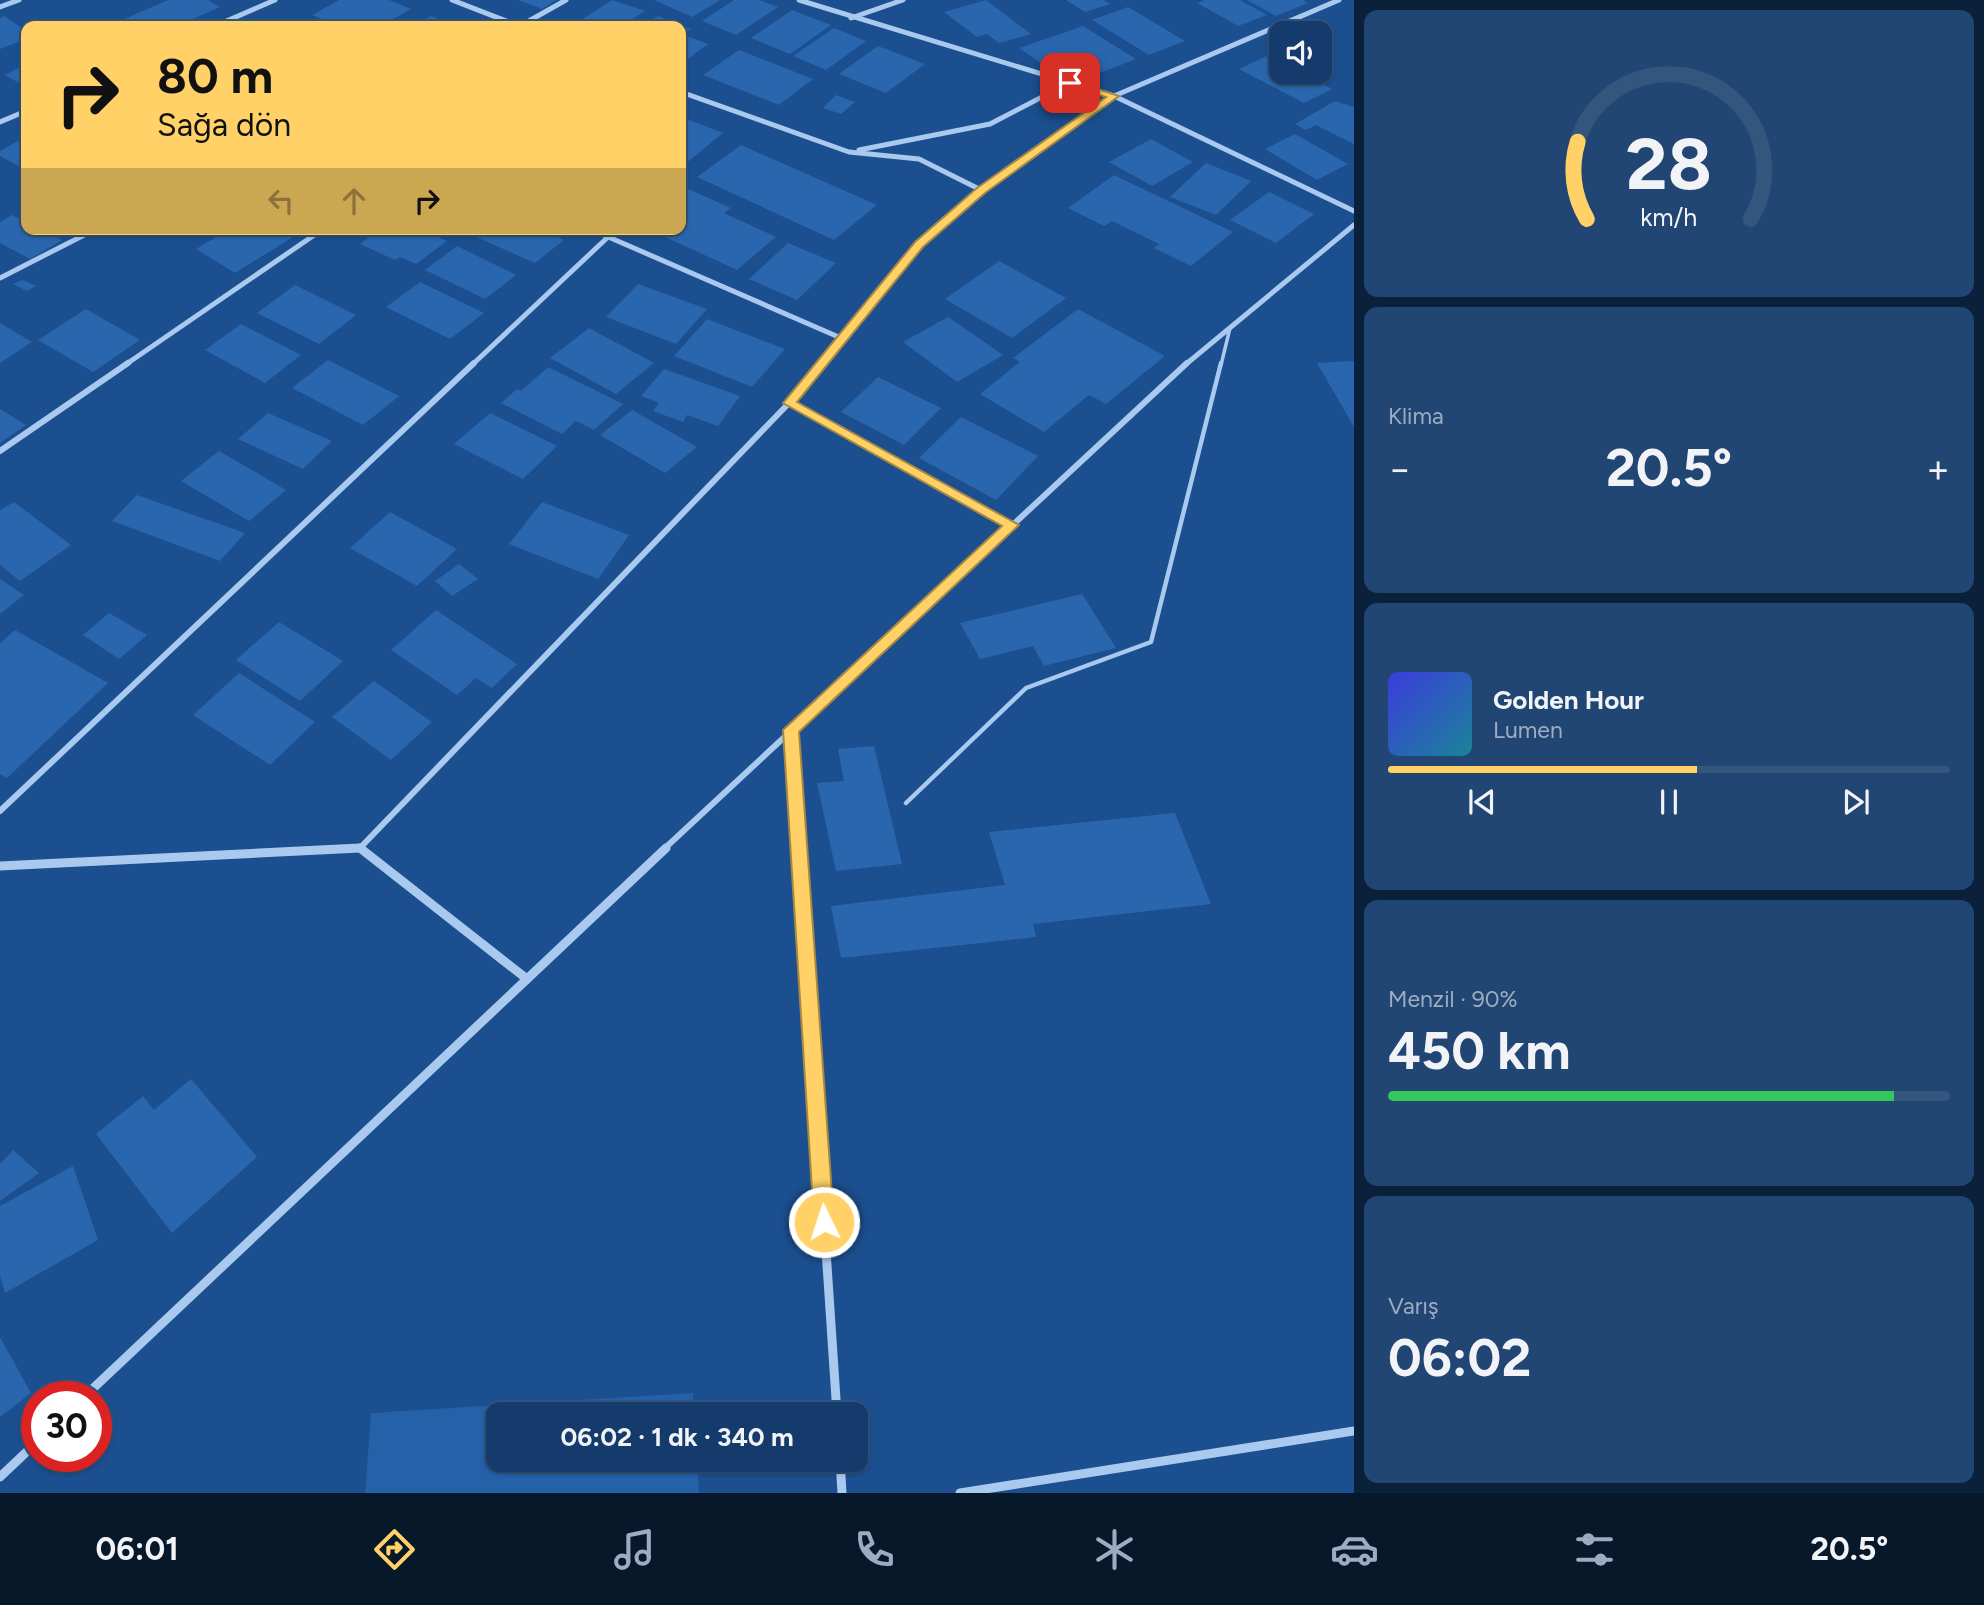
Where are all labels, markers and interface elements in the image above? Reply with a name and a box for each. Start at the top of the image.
map controls [1269,21,1332,84]
button: sound [1269,21,1332,84]
text: 80 m [157,46,273,105]
icon: right [42,49,133,140]
pin [1040,53,1100,113]
icon: arrive [1051,64,1089,102]
text: Sağa dön [157,106,291,144]
text: 28 [1626,121,1712,208]
icon: left [262,182,300,220]
icon: ahead [335,182,373,220]
icon: right [408,182,446,220]
text: km/h [1640,202,1698,232]
text: Klima [1388,402,1444,430]
text: 20.5° [1606,437,1732,499]
text: − [1388,446,1412,492]
text: + [1926,446,1950,492]
text: Golden Hour [1493,684,1644,716]
text: Lumen [1493,716,1563,744]
icon: previous [1463,783,1501,821]
icon: pause [1650,783,1688,821]
icon: next [1837,783,1875,821]
text: Menzil · 90% [1388,985,1518,1013]
text: 450 km [1388,1020,1571,1082]
position arrow [787,1185,861,1259]
text: Varış [1388,1292,1439,1320]
text: 06:02 [1388,1327,1531,1389]
speed limit sign: 30 [21,1381,112,1472]
text: 06:02 · 1 dk · 340 m [560,1421,794,1453]
icon: directions [370,1525,419,1574]
icon: music [610,1525,659,1574]
icon: phone [850,1525,899,1574]
icon: climate [1090,1525,1139,1574]
icon: car [1330,1525,1379,1574]
icon: filters [1570,1525,1619,1574]
text: 06:01 [96,1530,179,1568]
text: 20.5° [1810,1530,1888,1568]

